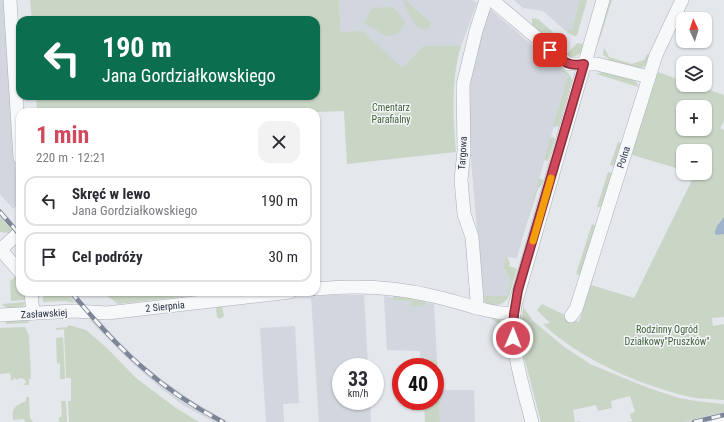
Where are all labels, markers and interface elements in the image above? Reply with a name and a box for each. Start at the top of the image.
north arrow [676,12,712,48]
map controls [676,12,712,180]
text: 190 m [102,31,172,64]
icon: left [36,32,88,84]
pin [533,33,567,67]
icon: arrive [539,39,561,61]
button: layers [676,56,712,92]
text: Jana Gordziałkowskiego [102,65,276,86]
button: + [676,100,712,136]
park label: Cmentarz Parafialny [372,102,410,125]
text: 1 min [36,121,89,149]
button: close [258,121,300,163]
street label: Targowa [456,136,469,170]
button: − [676,144,712,180]
street label: Polna [615,145,632,170]
text: 220 m · 12:21 [36,150,106,165]
text: Skręć w lewo [72,185,151,203]
icon: left [38,190,60,212]
text: 190 m [261,192,298,210]
text: Jana Gordziałkowskiego [72,203,197,218]
icon: arrive [38,246,60,268]
text: Cel podróży [72,248,143,266]
text: 30 m [268,248,298,266]
street label: 2 Sierpnia [145,299,185,314]
street label: Zasławskiej [20,307,68,320]
position arrow [492,317,534,359]
park label: Rodzinny Ogród Działkowy"Pruszków" [625,324,709,347]
speed limit sign: 40 [392,358,444,410]
text: 33 [348,367,368,391]
text: km/h [348,388,368,399]

